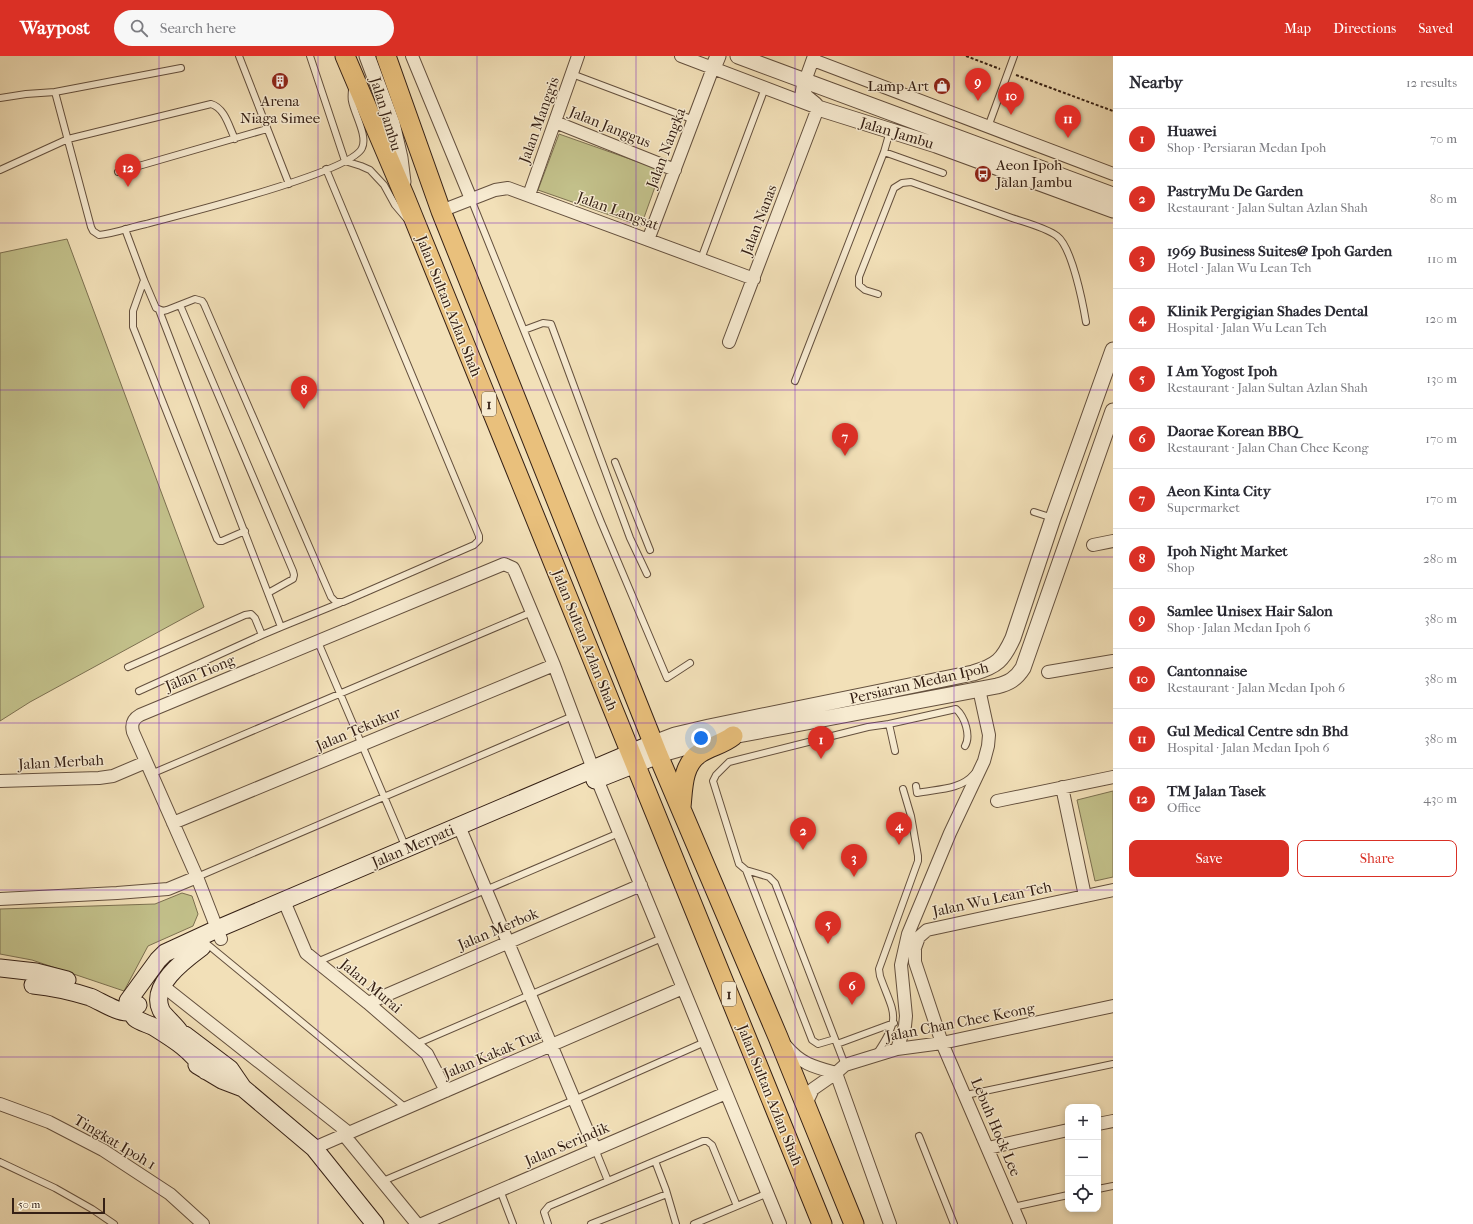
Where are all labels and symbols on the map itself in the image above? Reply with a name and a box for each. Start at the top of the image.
pin: 9 [965,68,991,101]
building icon: Arena Niaga Simee [270,71,290,91]
street label: Jalan Jambu [366,74,406,154]
street label: Jalan Manggis [515,74,563,167]
shop icon: Lamp Art [932,76,952,96]
place label: Lamp Art [868,77,930,95]
pin: 10 [998,82,1024,115]
place label: Arena Niaga Simee [240,92,321,127]
street label: Jalan Janggus [566,102,654,152]
street label: Jalan Nangka [642,104,690,192]
pin: 11 [1055,105,1081,138]
street label: Jalan Jambu [857,113,937,153]
pin: 12 [115,154,141,187]
place label: Aeon Ipoh Jalan Jambu [995,156,1073,191]
bus stop icon: Aeon Ipoh Jalan Jambu [973,164,993,184]
street label: Jalan Nanas [737,182,781,259]
street label: Jalan Langsat [574,188,662,234]
street label: Jalan Sultan Azlan Shah [412,232,486,380]
pin: 8 [291,376,317,409]
road number: 1 [482,392,496,416]
pin: 7 [832,423,858,456]
street label: Jalan Sultan Azlan Shah [548,566,622,714]
street label: Jalan Tiong [162,650,238,696]
street label: Persiaran Medan Ipoh [848,658,991,708]
street label: Jalan Tekukur [312,703,404,755]
pin: 1 [808,726,834,759]
your location [691,728,711,748]
street label: Jalan Merbah [17,751,105,773]
pin: 4 [886,812,912,845]
pin: 2 [790,817,816,850]
street label: Jalan Merpati [368,820,457,872]
pin: 3 [841,844,867,877]
street label: Jalan Wu Lean Teh [930,877,1054,921]
street label: Jalan Merbok [454,904,541,954]
pin: 5 [815,911,841,944]
street label: Jalan Murai [336,954,406,1017]
pin: 6 [839,972,865,1005]
road number: 1 [722,982,736,1006]
street label: Jalan Chan Chee Keong [883,999,1037,1045]
street label: Jalan Sultan Azlan Shah [733,1021,807,1169]
street label: Jalan Kakak Tua [440,1025,544,1083]
street label: Lebuh Hock Lee [967,1075,1025,1179]
street label: Tingkat Ipoh 1 [71,1110,159,1174]
street label: Jalan Serindik [521,1118,612,1170]
scale bar [12,1196,105,1215]

